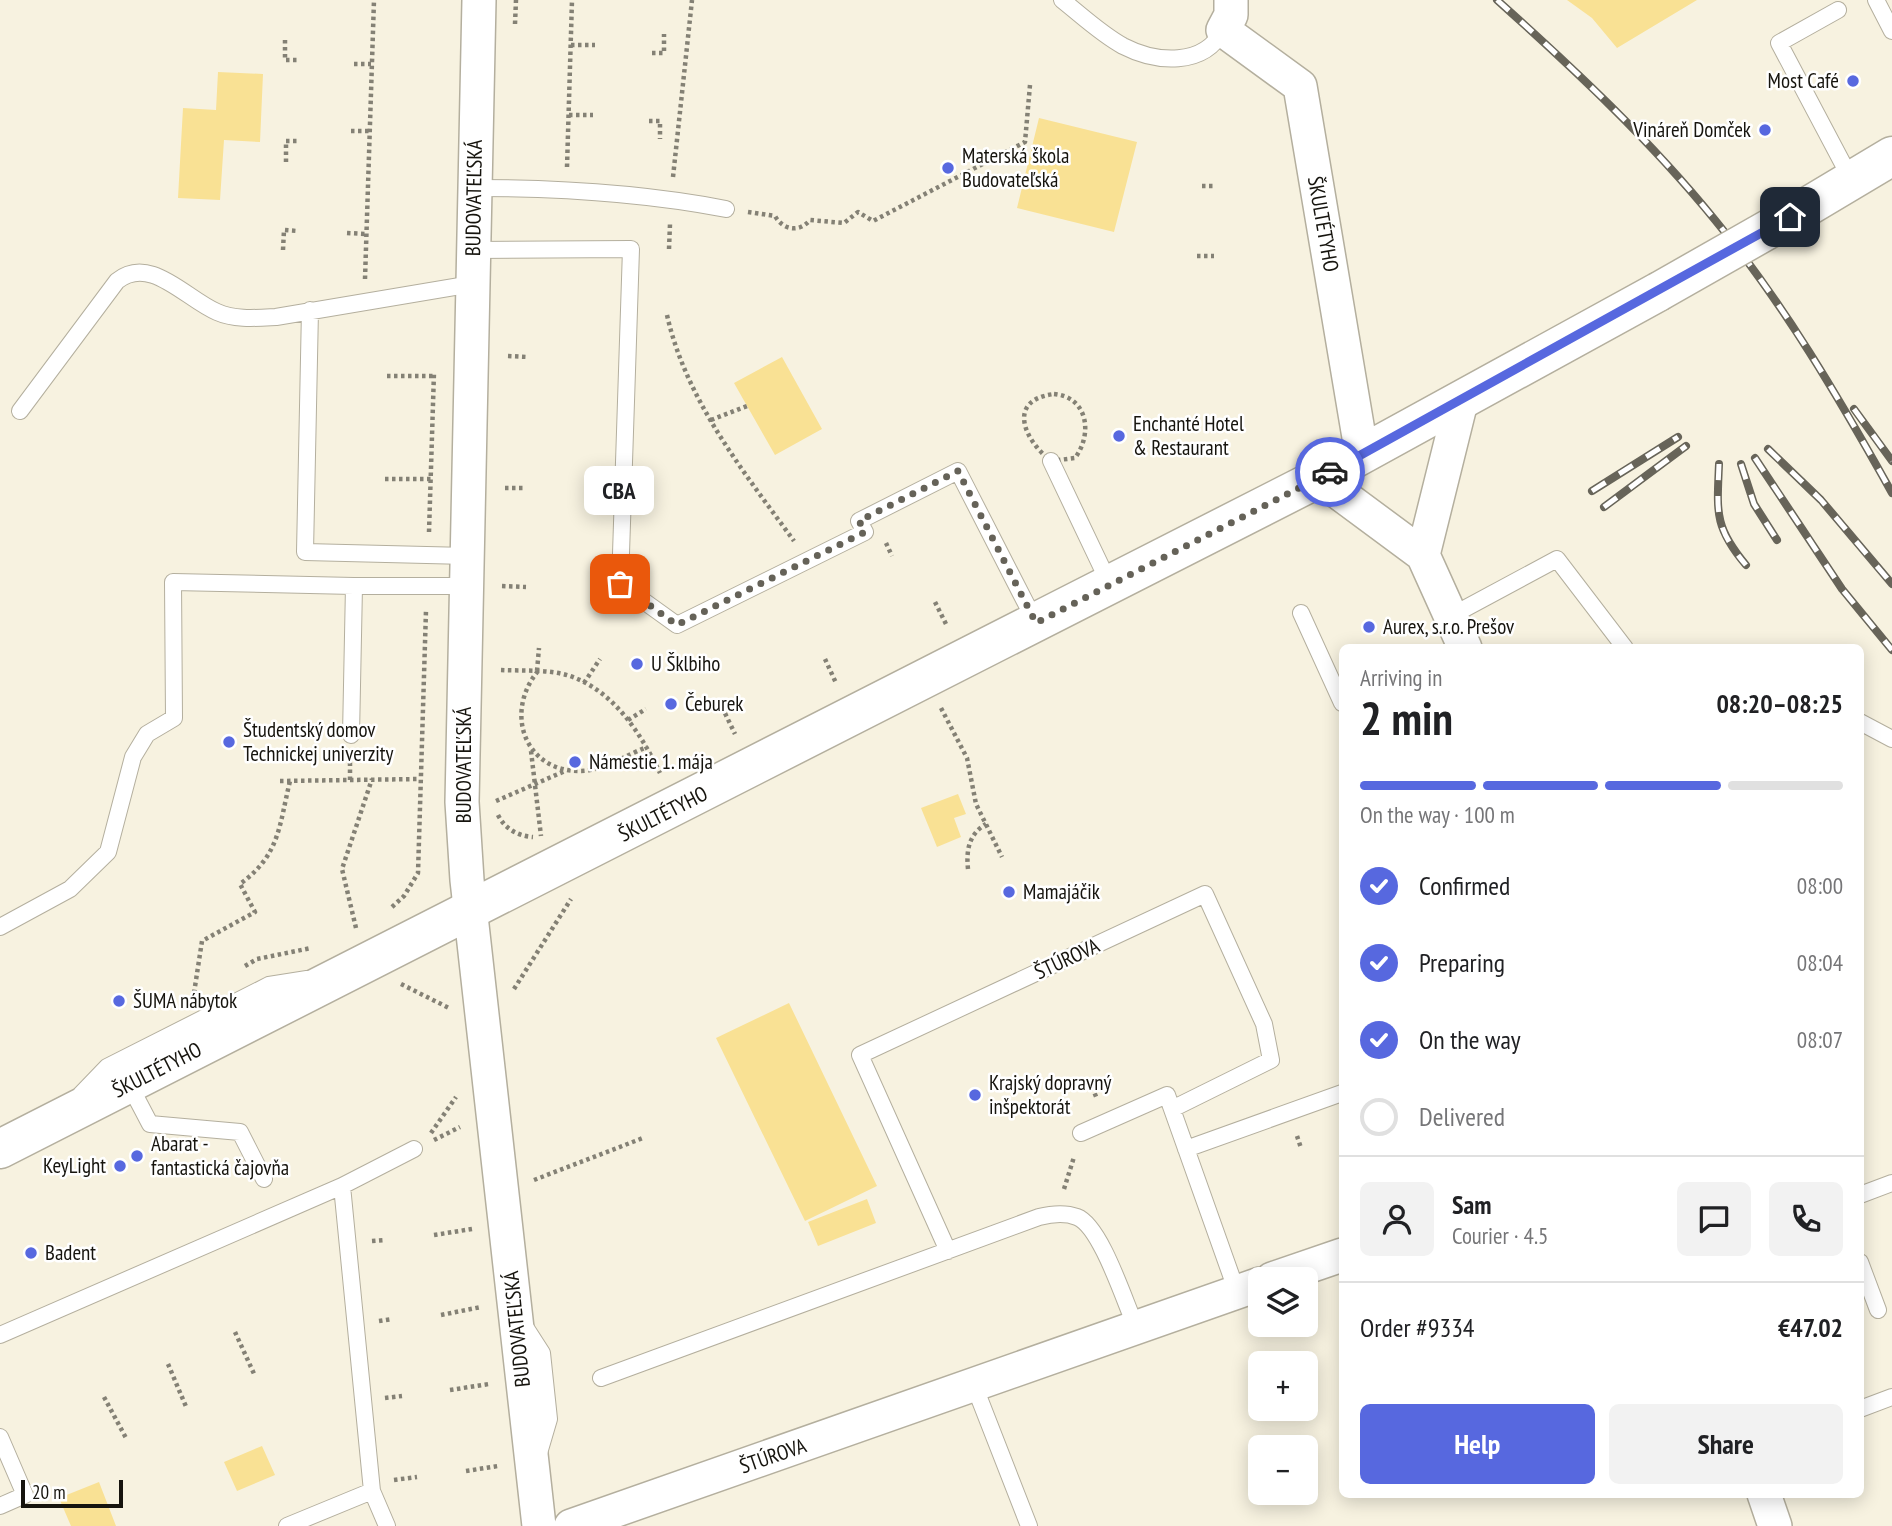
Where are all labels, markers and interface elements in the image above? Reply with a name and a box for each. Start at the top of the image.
place label: Most Café [1768,67,1839,94]
marker: Most Café [1845,73,1861,89]
place label: Vináreň Domček [1632,116,1751,143]
marker: Vináreň Domček [1757,122,1773,138]
street label: BUDOVATEĽSKÁ [459,139,488,256]
place label: Materská škola Budovateľská [962,142,1069,193]
marker: Materská škola Budovateľská [940,160,956,176]
street label: ŠKULTÉTYHO [1302,174,1345,274]
pin [1760,187,1820,247]
icon: home [1771,198,1809,236]
place label: Enchanté Hotel & Restaurant [1133,410,1244,461]
marker: Enchanté Hotel & Restaurant [1111,428,1127,444]
courier [1295,437,1365,507]
icon: car [1311,453,1349,491]
callout: CBA [585,465,655,514]
text: CBA [602,476,636,505]
pin [590,554,650,614]
icon: bag [601,565,639,603]
place label: Aurex, s.r.o. Prešov [1383,613,1515,640]
marker: Aurex, s.r.o. Prešov [1361,619,1377,635]
place label: U Šklbiho [651,650,720,677]
marker: U Šklbiho [629,656,645,672]
text: Arriving in [1360,663,1442,692]
text: 08:20–08:25 [1716,687,1843,720]
text: 2 min [1360,688,1453,748]
place label: Čeburek [685,690,744,717]
marker: Čeburek [663,696,679,712]
street label: BUDOVATEĽSKÁ [450,707,477,823]
place label: Študentský domov Technickej univerzity [243,716,394,767]
marker: Študentský domov Technickej univerzity [221,734,237,750]
place label: Námestie 1. mája [589,748,713,775]
marker: Námestie 1. mája [567,754,583,770]
street label: ŠKULTÉTYHO [614,780,712,848]
text: On the way · 100 m [1360,800,1515,829]
icon: check [1360,867,1398,905]
text: Confirmed [1419,869,1510,902]
text: 08:00 [1797,871,1843,900]
place label: Mamajáčik [1023,878,1100,905]
marker: Mamajáčik [1001,884,1017,900]
street label: ŠTÚROVA [1030,932,1104,985]
icon: check [1360,944,1398,982]
text: Preparing [1419,946,1505,979]
text: 08:04 [1797,948,1843,977]
place label: ŠUMA nábytok [133,987,237,1014]
marker: ŠUMA nábytok [111,993,127,1009]
icon: check [1360,1021,1398,1059]
text: On the way [1419,1023,1521,1056]
text: 08:07 [1797,1025,1843,1054]
street label: ŠKULTÉTYHO [108,1036,206,1104]
place label: Krajský dopravný inšpektorát [989,1069,1111,1120]
marker: Krajský dopravný inšpektorát [967,1087,983,1103]
text: Delivered [1419,1100,1505,1133]
place label: Abarat - fantastická čajovňa [151,1130,289,1181]
marker: Abarat - fantastická čajovňa [129,1148,145,1164]
place label: KeyLight [43,1152,106,1179]
marker: KeyLight [112,1158,128,1174]
button: person [1360,1182,1434,1256]
button: chat [1677,1182,1751,1256]
button: phone [1769,1182,1843,1256]
text: Sam [1452,1188,1491,1221]
text: Courier · 4.5 [1452,1221,1548,1250]
place label: Badent [45,1239,96,1266]
marker: Badent [23,1245,39,1261]
map controls [1248,1267,1318,1505]
button: layers [1248,1267,1318,1337]
street label: BUDOVATEĽSKÁ [497,1270,536,1388]
text: Order #9334 [1360,1311,1475,1344]
text: €47.02 [1778,1311,1843,1344]
button: + [1248,1351,1318,1421]
button: Help [1360,1404,1595,1484]
button: Share [1609,1404,1843,1484]
street label: ŠTÚROVA [736,1432,810,1479]
button: − [1248,1435,1318,1505]
scale bar [21,1477,122,1509]
text: 20 m [32,1480,66,1504]

